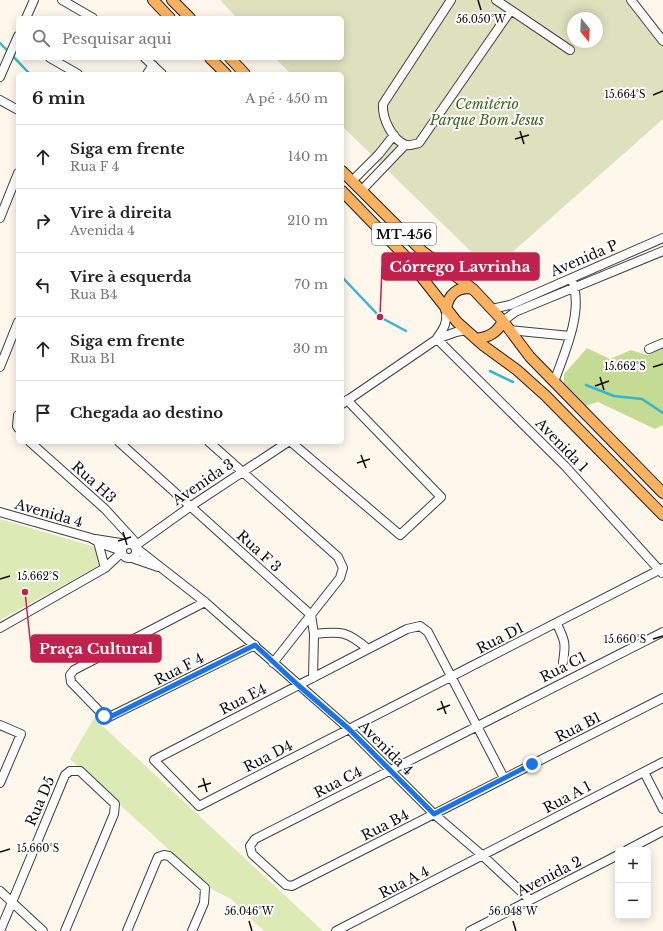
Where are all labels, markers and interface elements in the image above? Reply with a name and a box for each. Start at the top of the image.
north arrow [567,12,603,48]
text: 56.050°W [456,13,506,26]
search box [16,16,344,60]
icon: search [30,27,52,49]
text: Pesquisar aqui [62,29,172,48]
text: 6 min [32,88,85,109]
text: 15.664°S [604,88,646,101]
text: A pé · 450 m [245,90,328,107]
park label: Cemitério Parque Bom Jesus [429,95,544,129]
text: Siga em frente [70,139,185,158]
icon: ahead [32,146,54,168]
text: 140 m [288,148,328,165]
text: Rua F 4 [70,158,119,175]
text: Vire à direita [70,203,172,222]
icon: right [32,210,54,232]
text: 210 m [287,212,328,229]
text: Avenida 4 [70,222,135,239]
road number: MT-456 [372,223,436,245]
street label: Avenida P [547,236,621,281]
callout: Córrego Lavrinha [382,253,539,280]
text: Córrego Lavrinha [390,257,531,276]
text: Vire à esquerda [70,267,192,286]
icon: left [32,274,54,296]
text: 70 m [295,276,328,293]
text: Rua B4 [70,286,117,303]
text: Siga em frente [70,331,185,350]
icon: ahead [32,338,54,360]
text: 30 m [293,340,328,357]
text: Rua B1 [70,350,116,367]
text: 15.662°S [604,360,646,373]
icon: arrive [32,402,54,424]
text: Chegada ao destino [70,403,223,422]
street label: Avenida 1 [531,414,592,476]
street label: Avenida 3 [168,455,237,510]
street label: Rua H3 [68,457,120,507]
street label: Avenida 4 [12,494,85,531]
street label: Rua F 3 [233,526,285,576]
text: 15.662°S [17,570,59,583]
street label: Rua D1 [473,618,527,658]
text: 15.660°S [604,633,646,646]
callout: Praça Cultural [31,635,161,662]
text: Praça Cultural [39,639,154,658]
street label: Rua C1 [537,648,589,686]
street label: Rua F 4 [151,649,207,689]
street label: Rua E4 [216,680,270,718]
route start [95,707,113,725]
street label: Rua B1 [552,708,604,746]
street label: Avenida 4 [354,716,417,779]
street label: Rua D4 [240,736,296,776]
route end [523,755,541,773]
street label: Rua C4 [311,762,365,802]
street label: Rua D5 [21,773,59,829]
street label: Rua A 1 [540,777,594,817]
street label: Rua B4 [358,805,412,845]
text: 15.660°S [17,842,59,855]
map controls [615,847,651,919]
button: + [615,847,651,883]
street label: Avenida 2 [513,852,584,900]
street label: Rua A 4 [376,862,432,902]
button: − [615,883,651,919]
text: 56.046°W [224,905,274,918]
text: 56.048°W [489,905,538,918]

